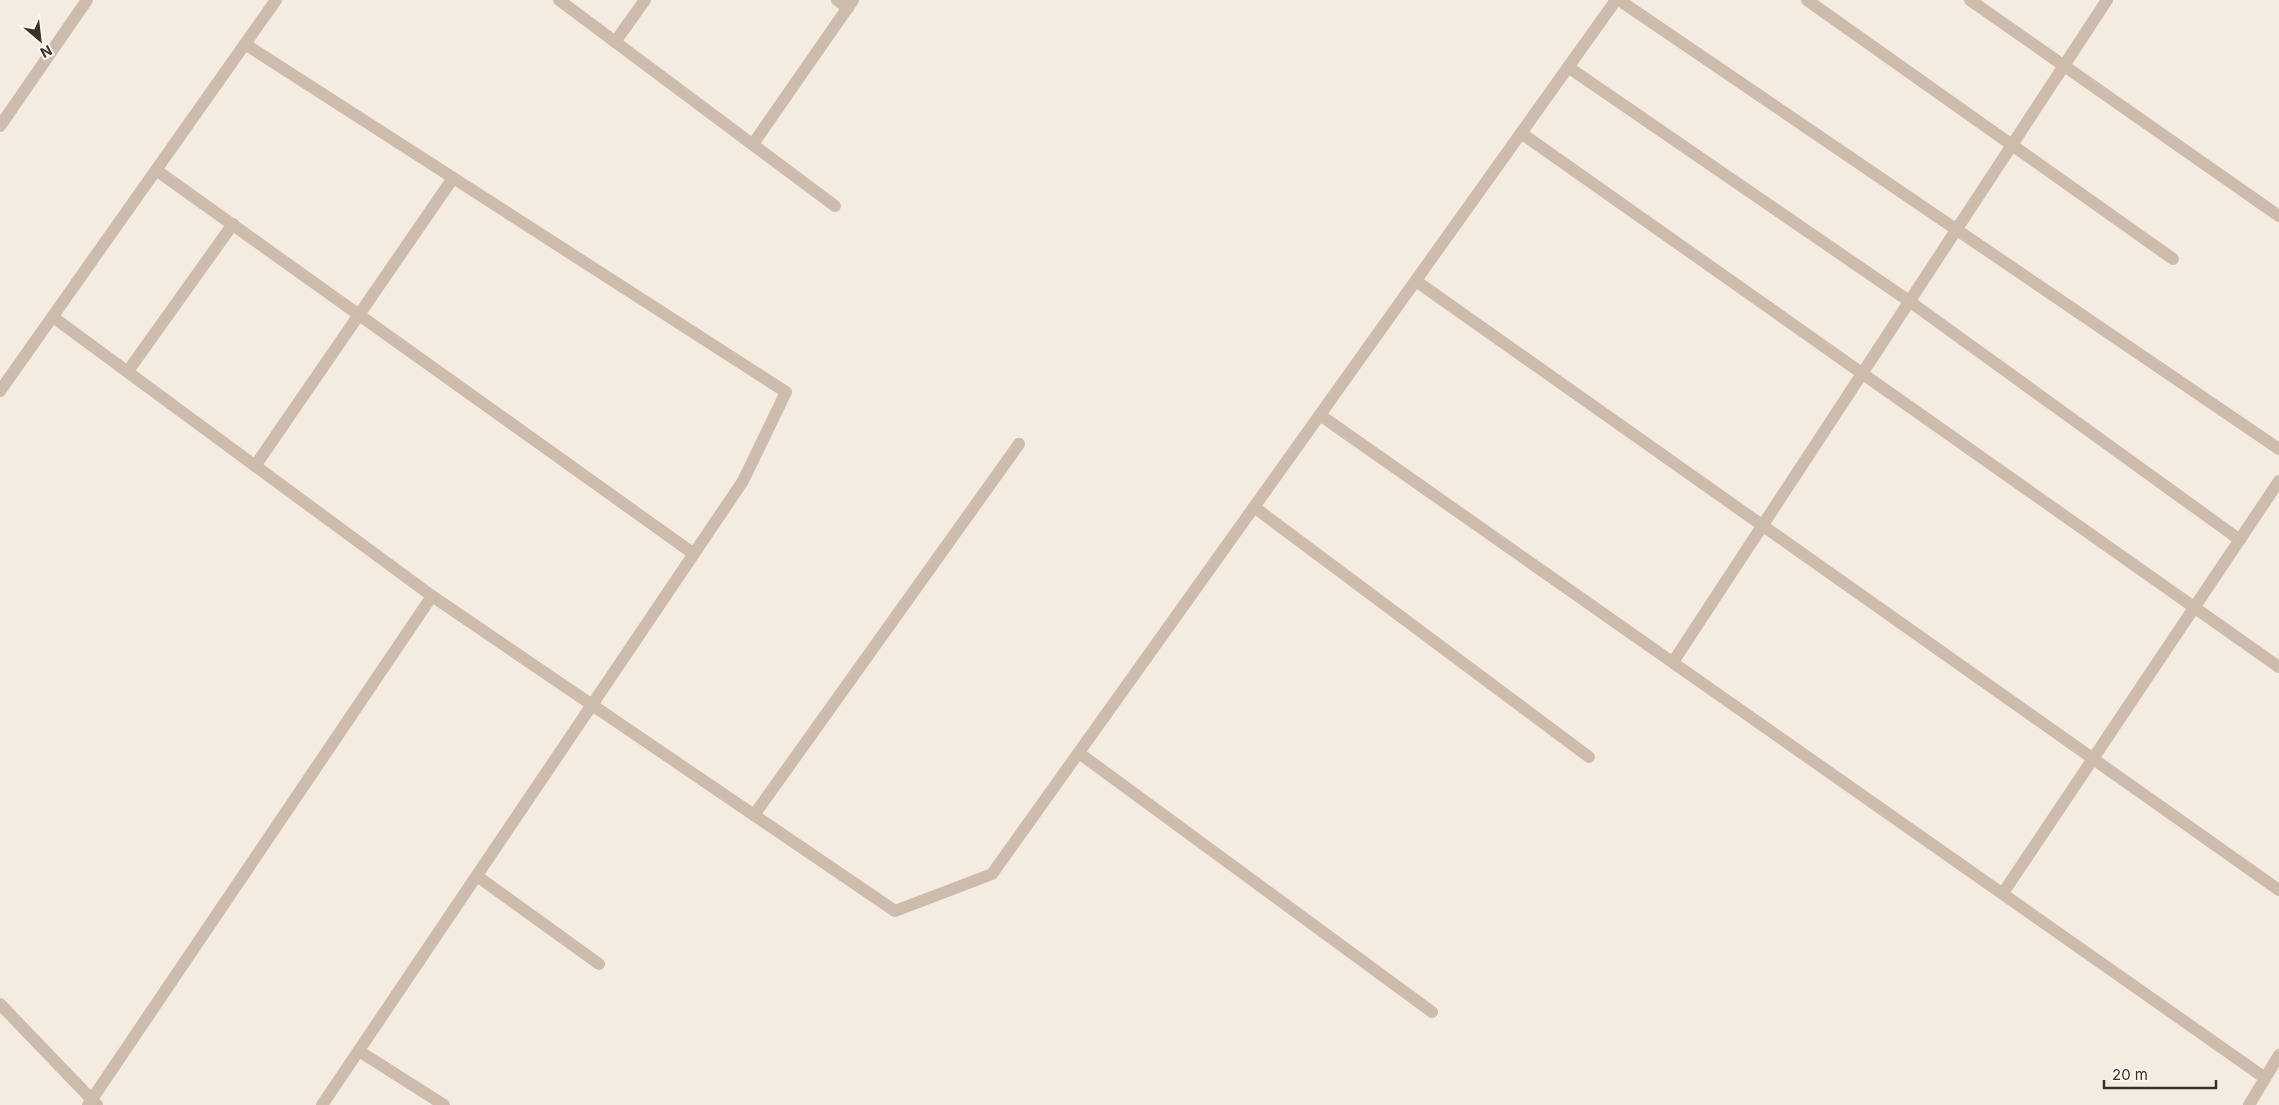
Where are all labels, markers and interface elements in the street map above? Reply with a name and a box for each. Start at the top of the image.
north arrow [15,15,65,65]
text: N [38,42,55,62]
scale bar [2104,1058,2216,1090]
text: 20 m [2112,1065,2148,1084]

